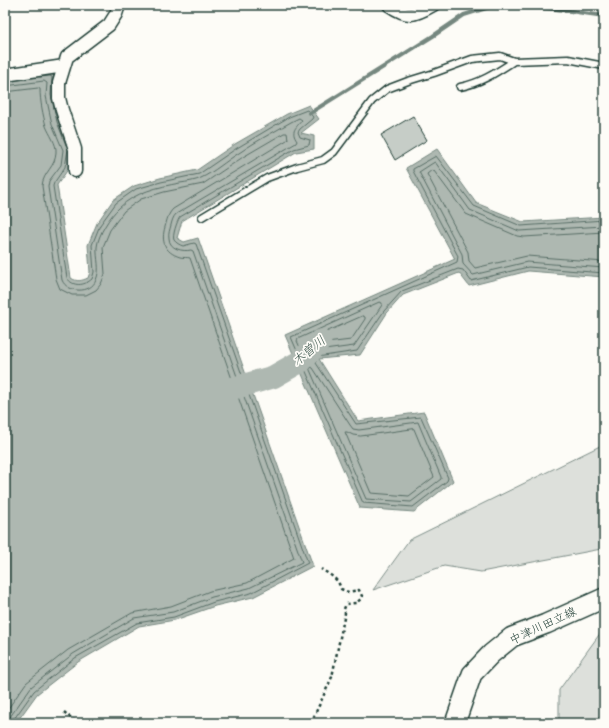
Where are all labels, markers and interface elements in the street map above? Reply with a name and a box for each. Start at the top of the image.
water label: 木曽川 [288,332,330,370]
street label: 中津川田立線 [507,603,579,649]

